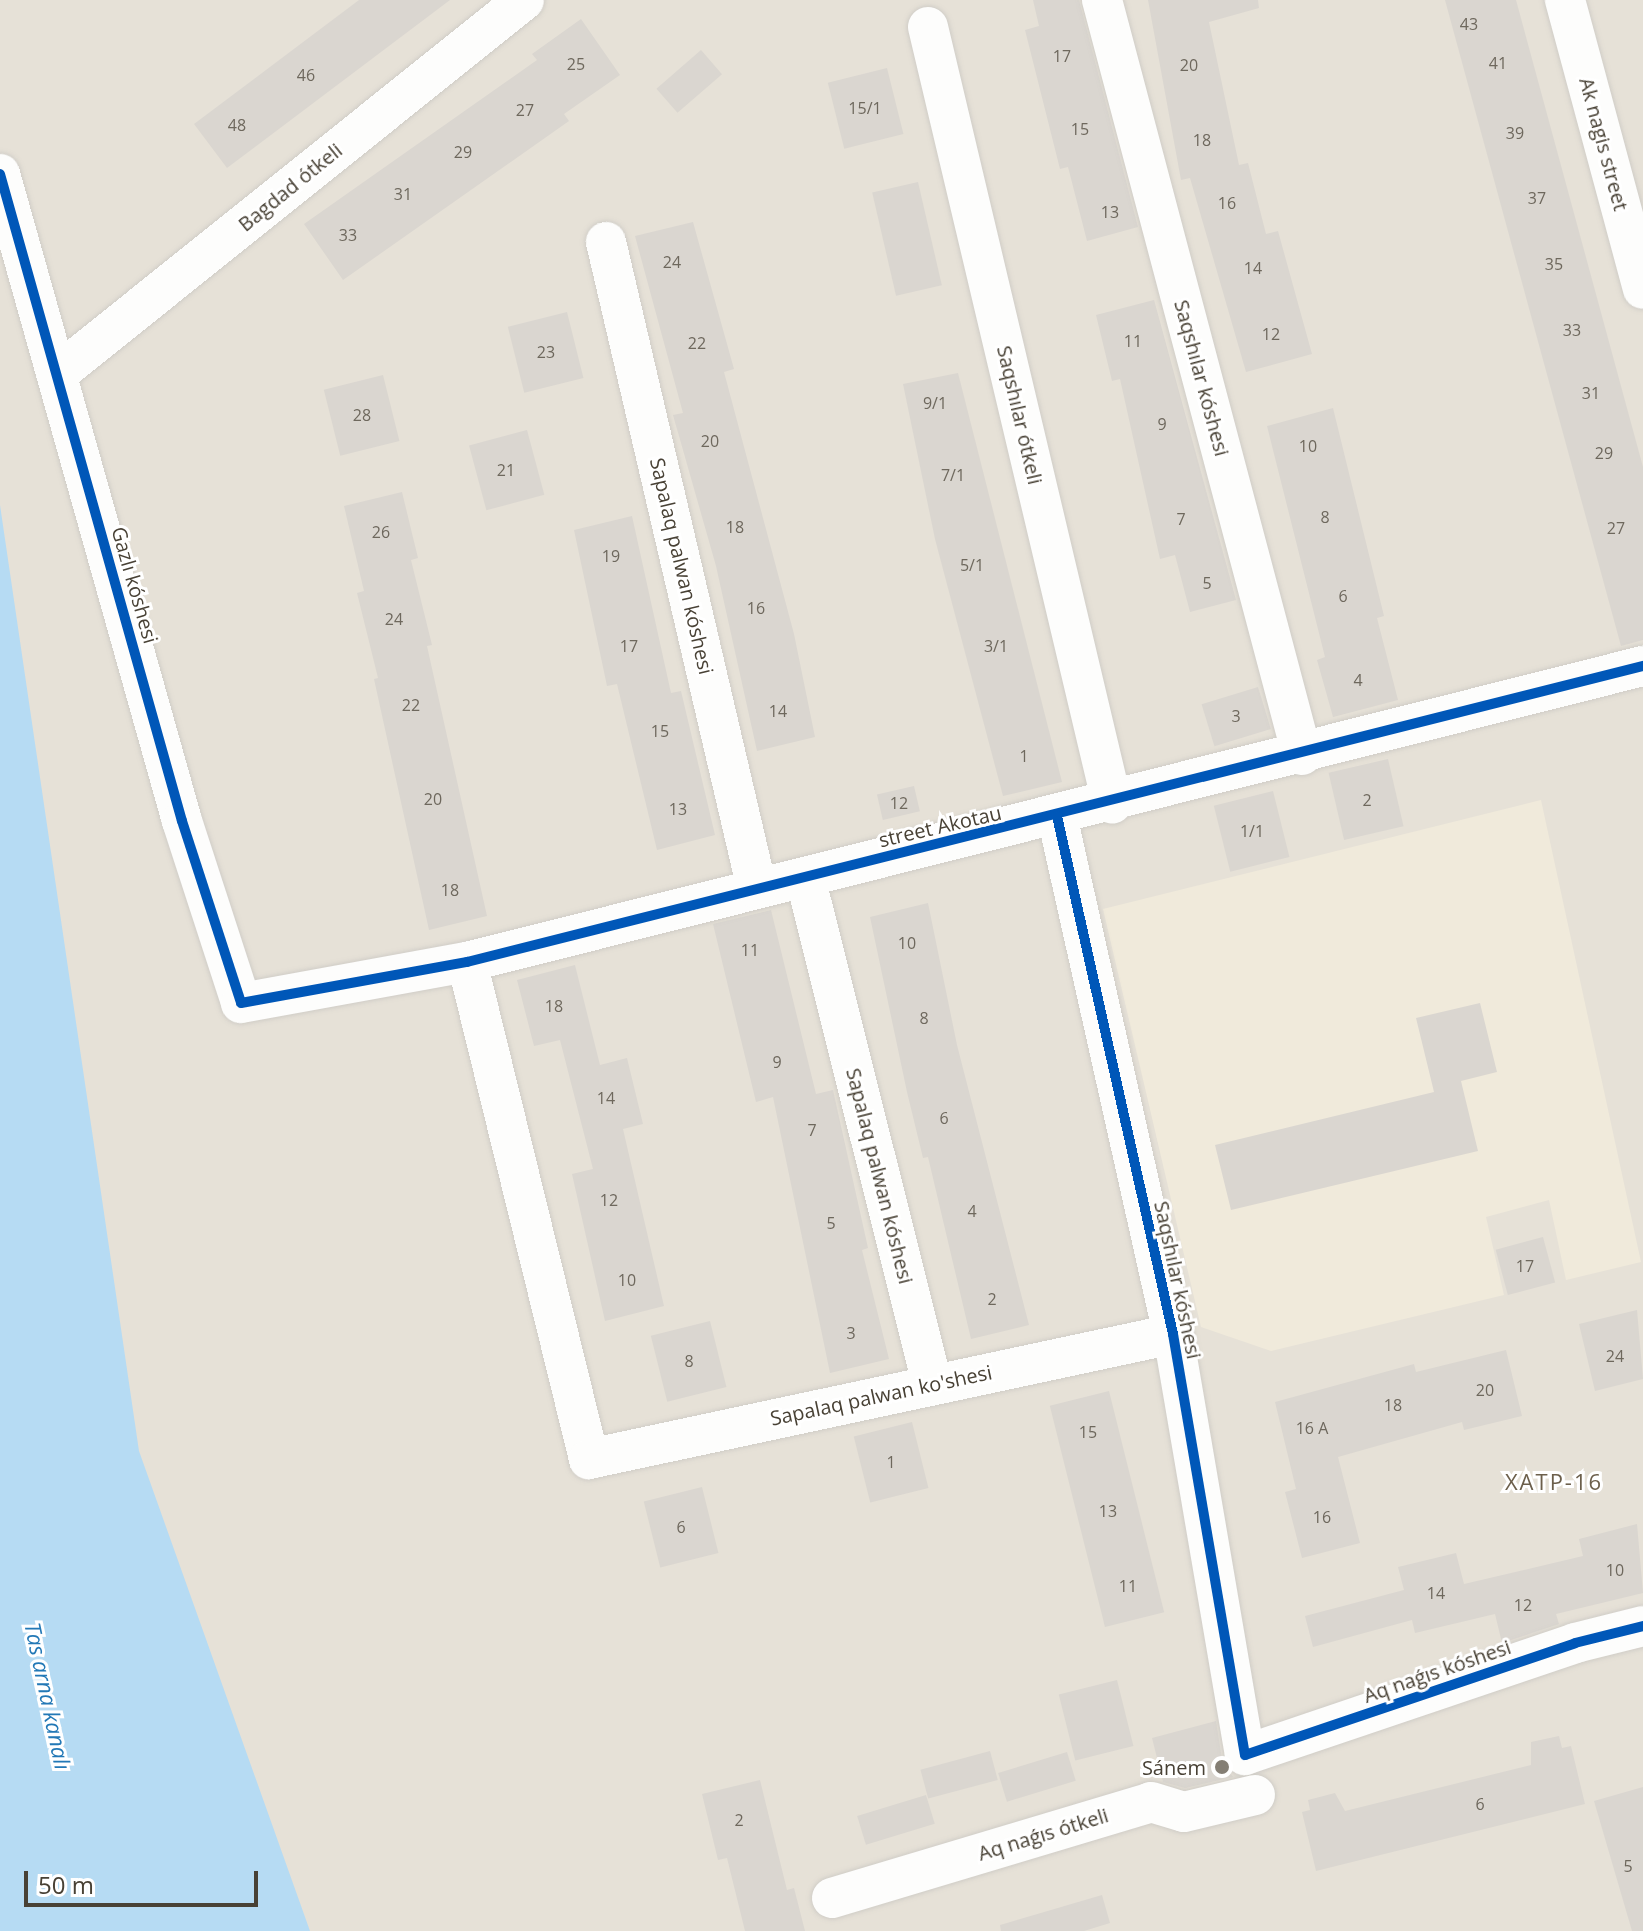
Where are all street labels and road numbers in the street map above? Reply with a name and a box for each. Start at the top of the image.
street label: Ak nagis street [1575,75,1633,213]
street label: Bagdad ótkeli [233,138,347,236]
street label: Saqshılar kóshesi [1170,297,1234,459]
street label: Saqshılar ótkeli [992,343,1048,487]
street label: Sapalaq palwan kóshesi [645,455,719,677]
street label: Gazlı kóshesi [107,524,163,646]
street label: street Akotau [876,800,1004,852]
street label: Sapalaq palwan kóshesi [842,1066,918,1286]
street label: Saqshılar kóshesi [1150,1199,1206,1361]
street label: Sapalaq palwan ko'shesi [768,1360,994,1430]
street label: Aq naǵıs kóshesi [1360,1635,1514,1707]
street label: Aq naǵıs ótkeli [975,1803,1111,1865]

